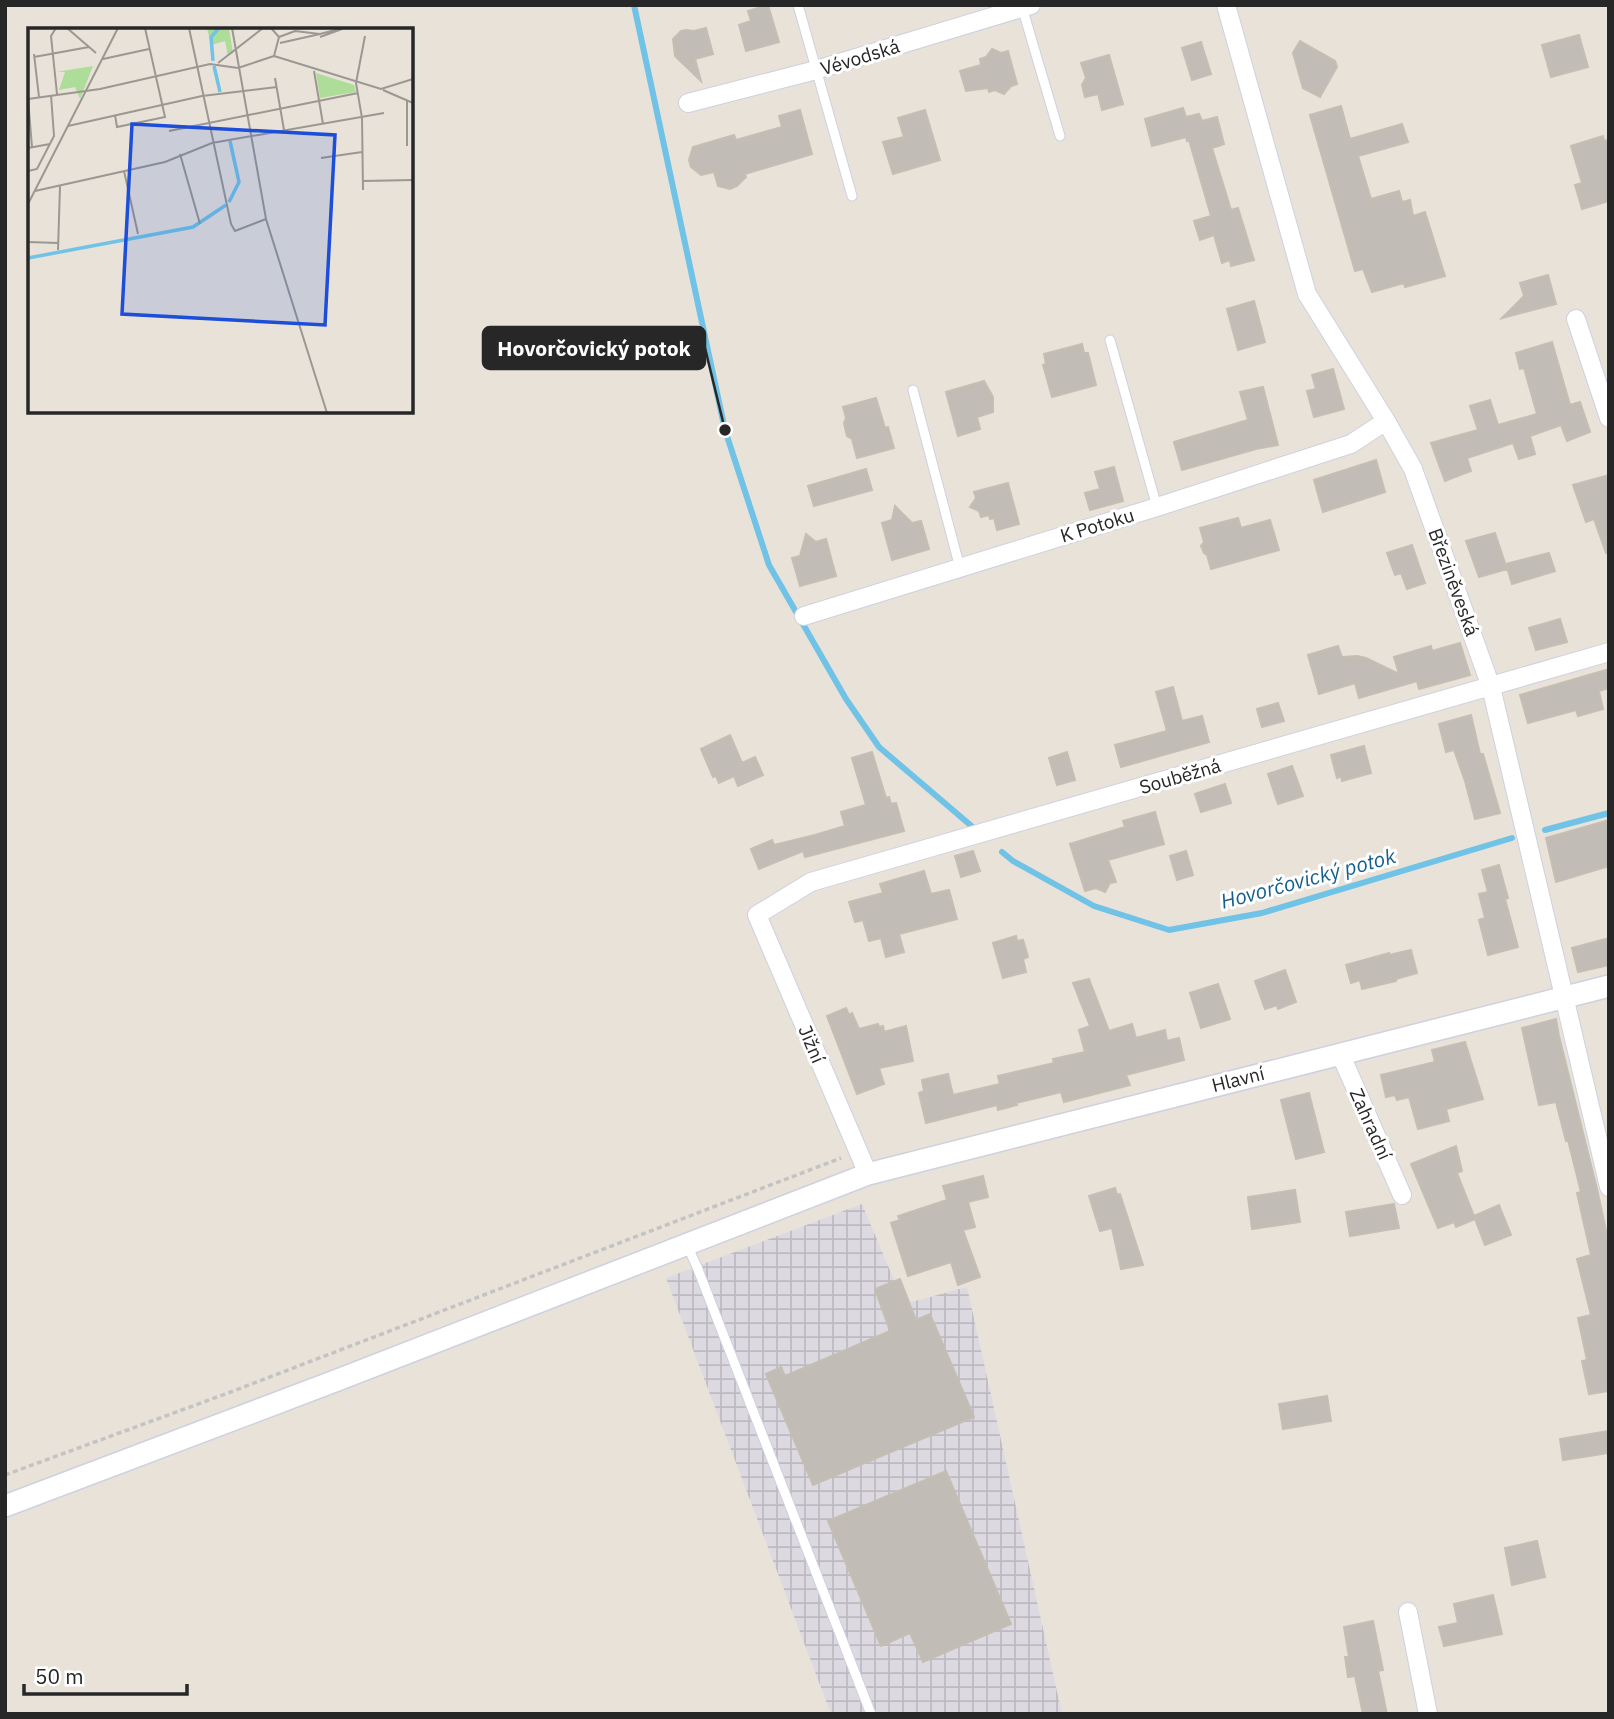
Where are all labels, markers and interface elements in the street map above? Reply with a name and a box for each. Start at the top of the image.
inset map [28,28,413,413]
street label: Vévodská [818,34,902,80]
callout: Hovorčovický potok [483,327,705,369]
text: Hovorčovický potok [497,334,692,362]
street label: K Potoku [1057,502,1137,548]
street label: Březiněveská [1423,525,1485,639]
street label: Souběžná [1137,753,1223,799]
water label: Hovorčovický potok [1217,841,1400,915]
street label: Jižní [793,1021,831,1067]
street label: Hlavní [1209,1061,1267,1097]
street label: Zahradní [1345,1085,1397,1164]
scale bar [24,1652,187,1696]
text: 50 m [35,1662,84,1690]

